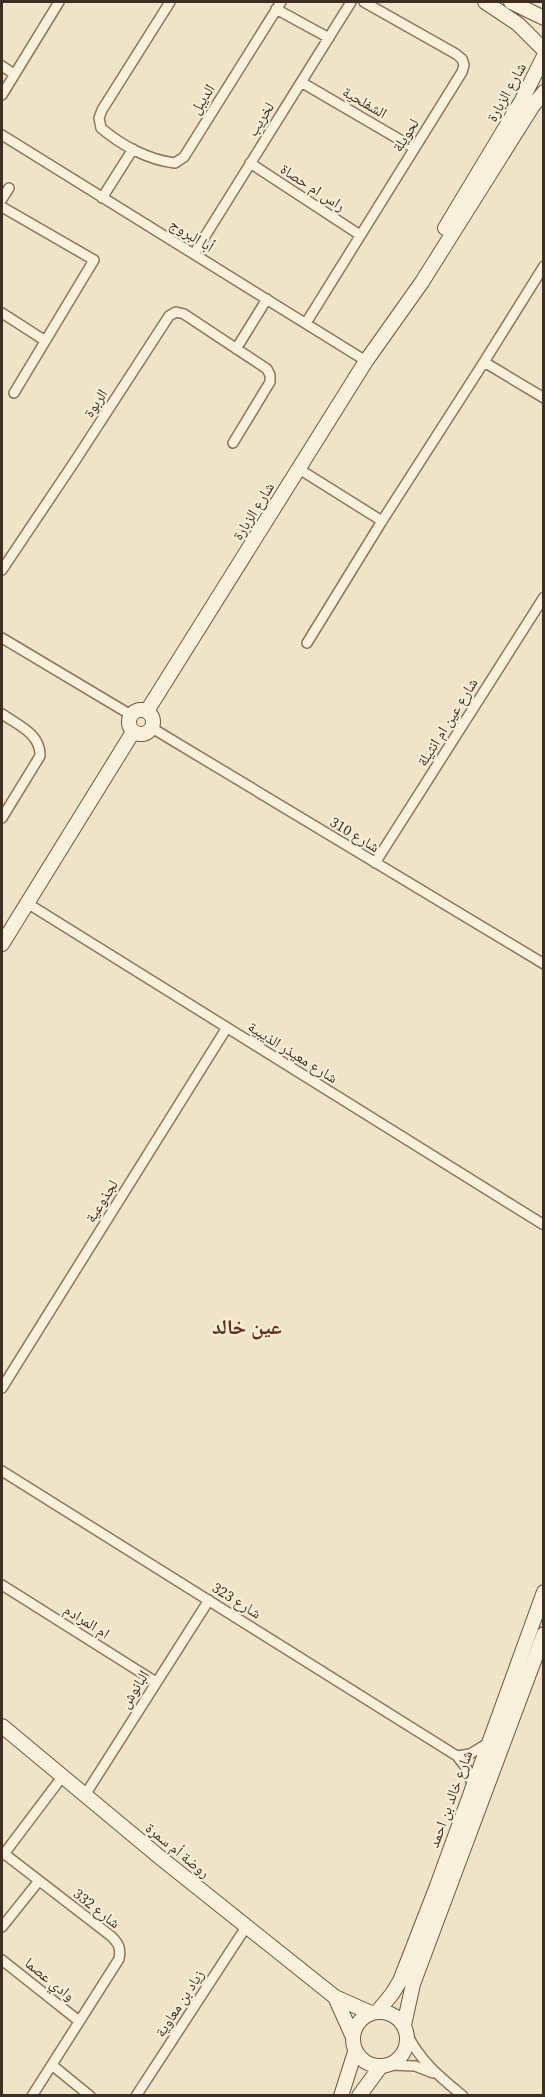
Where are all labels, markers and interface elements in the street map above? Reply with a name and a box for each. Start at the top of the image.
street label: شارع الزبارة [481,59,531,125]
street label: الديبل [185,80,219,118]
street label: الشفلحية [339,81,391,123]
street label: لخريب [241,98,279,140]
street label: لحويلة [387,114,423,156]
street label: راس ام حصاة [276,158,350,216]
street label: أبا البروج [166,213,218,257]
street label: الربوة [78,385,112,421]
street label: شارع الزبارة [227,478,279,544]
street label: شارع عين ام انثيلة [411,674,483,770]
street label: شارع 310 [326,811,384,857]
street label: شارع معيذر الذيبية [244,1016,342,1088]
street label: لجذوعية [80,1175,122,1227]
district label: عين خالد [212,1312,282,1341]
street label: شارع 323 [208,1577,266,1623]
street label: ام المرادم [60,1599,114,1643]
street label: البانوش [114,1666,154,1712]
street label: شارع خالد بن احمد [423,1747,477,1850]
street label: روضة أم سمرة [141,1817,215,1883]
street label: شارع 332 [69,1883,125,1933]
street label: وادي عصما [19,1952,79,2007]
street label: زياد بن معاوية [149,1965,209,2041]

